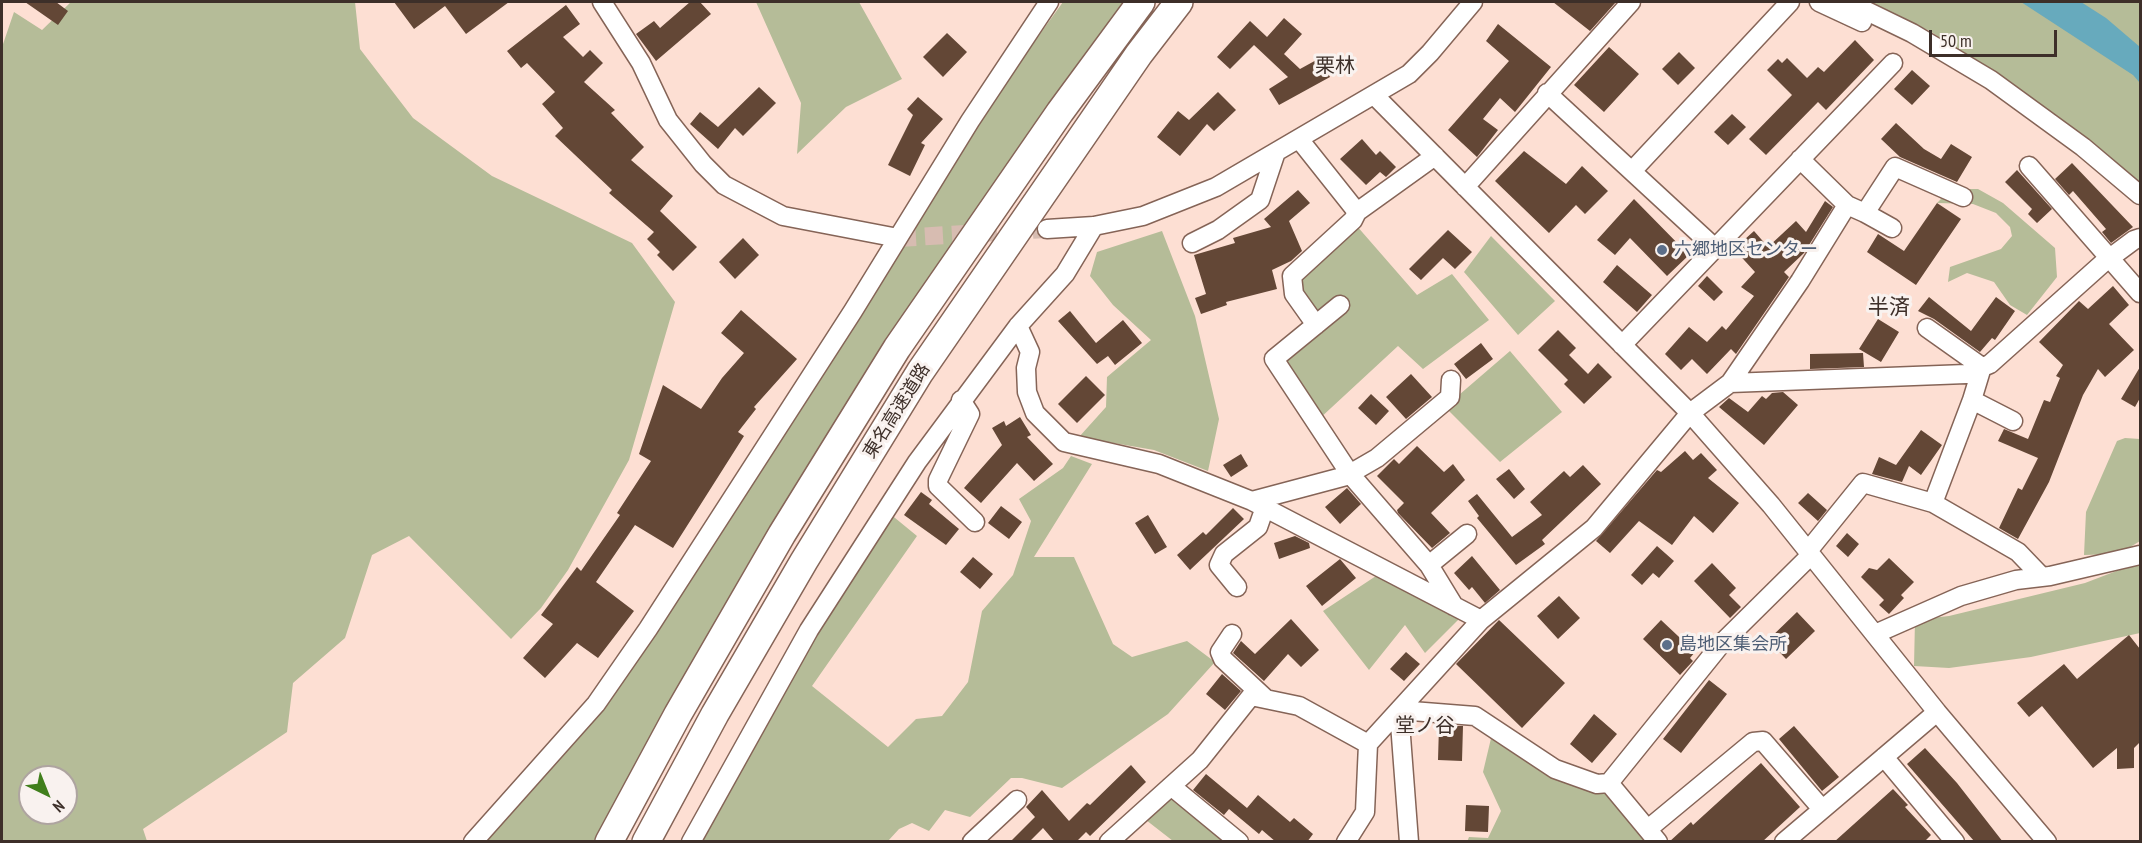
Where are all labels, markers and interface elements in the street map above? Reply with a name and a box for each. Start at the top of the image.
scale bar [1932,18,2060,56]
text: 50 m [1940,29,1972,52]
district label: 栗林 [1315,54,1355,78]
place label: 六郷地区センター [1674,239,1818,261]
marker: 六郷地区センター [1655,243,1669,257]
district label: 半済 [1868,295,1910,321]
street label: 東名高速道路 [859,359,935,463]
place label: 島地区集会所 [1679,634,1787,656]
marker: 島地区集会所 [1660,638,1674,652]
district label: 堂ノ谷 [1395,714,1455,738]
north arrow [18,765,78,825]
text: N [49,796,69,817]

